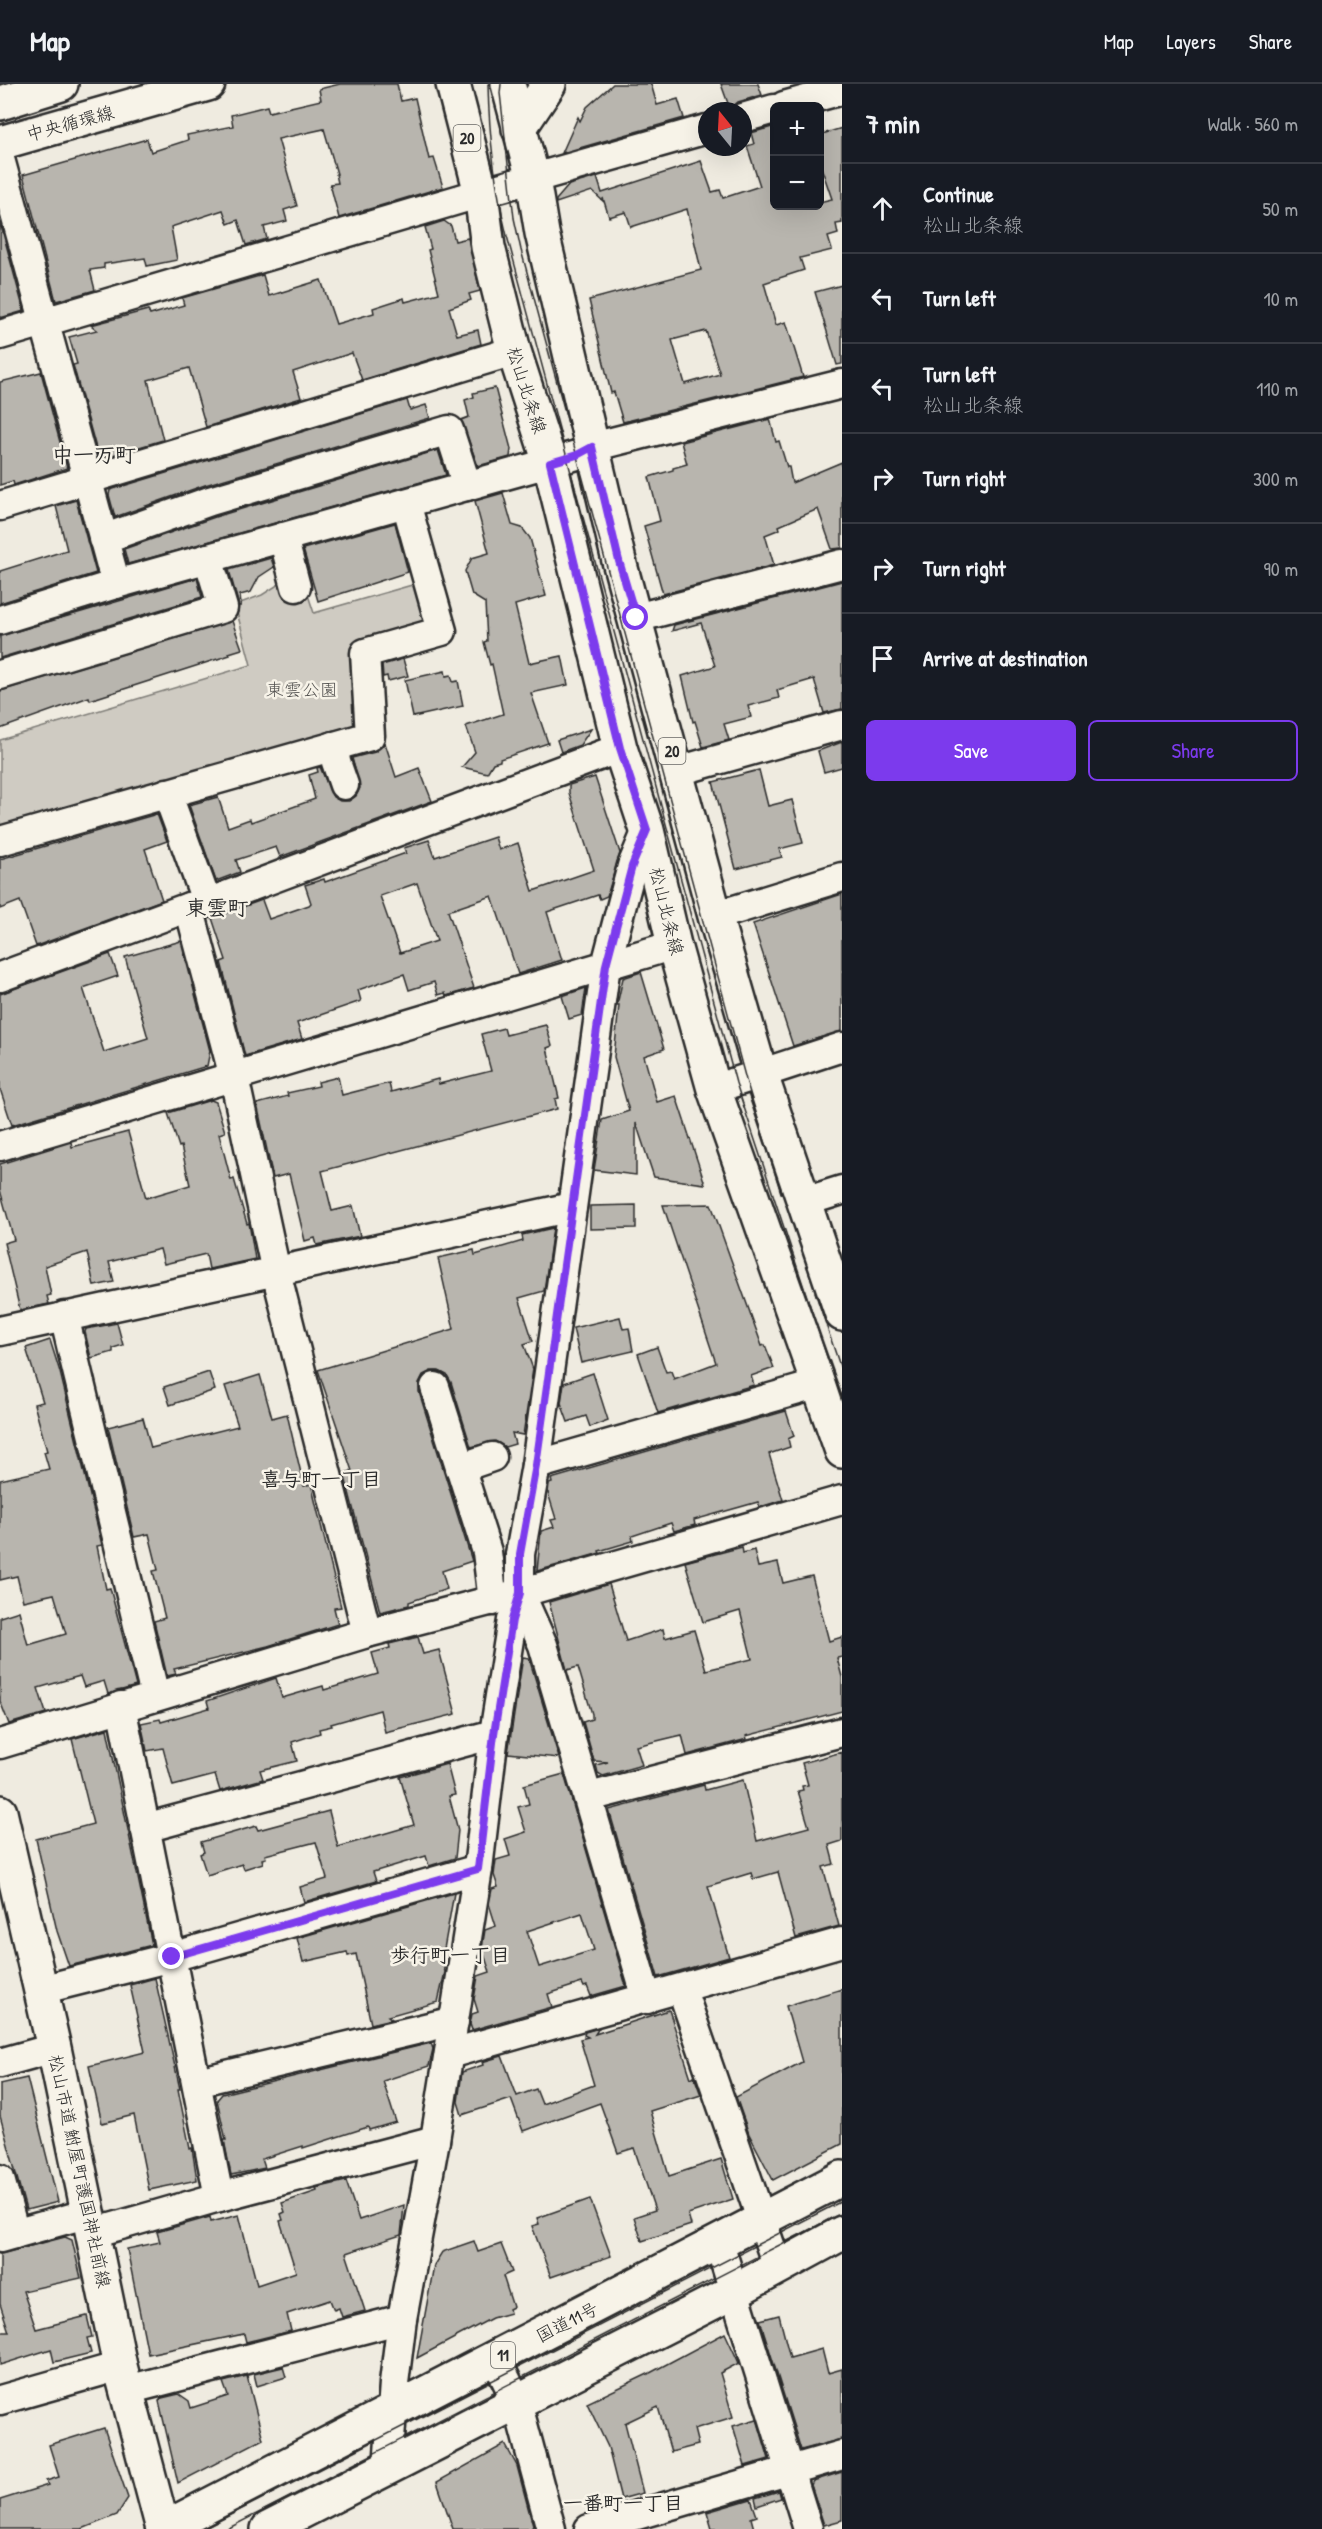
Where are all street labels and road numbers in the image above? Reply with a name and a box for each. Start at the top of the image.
street label: 中央循環線 [23,99,117,147]
road number: 20 [454,125,480,151]
street label: 松山北条線 [501,343,553,437]
road number: 20 [658,738,686,764]
street label: 松山北条線 [644,864,690,958]
street label: 松山市道 鮒屋町護国神社前線 [43,2052,117,2290]
street label: 国道11号 [531,2296,603,2348]
road number: 11 [491,2342,515,2368]

